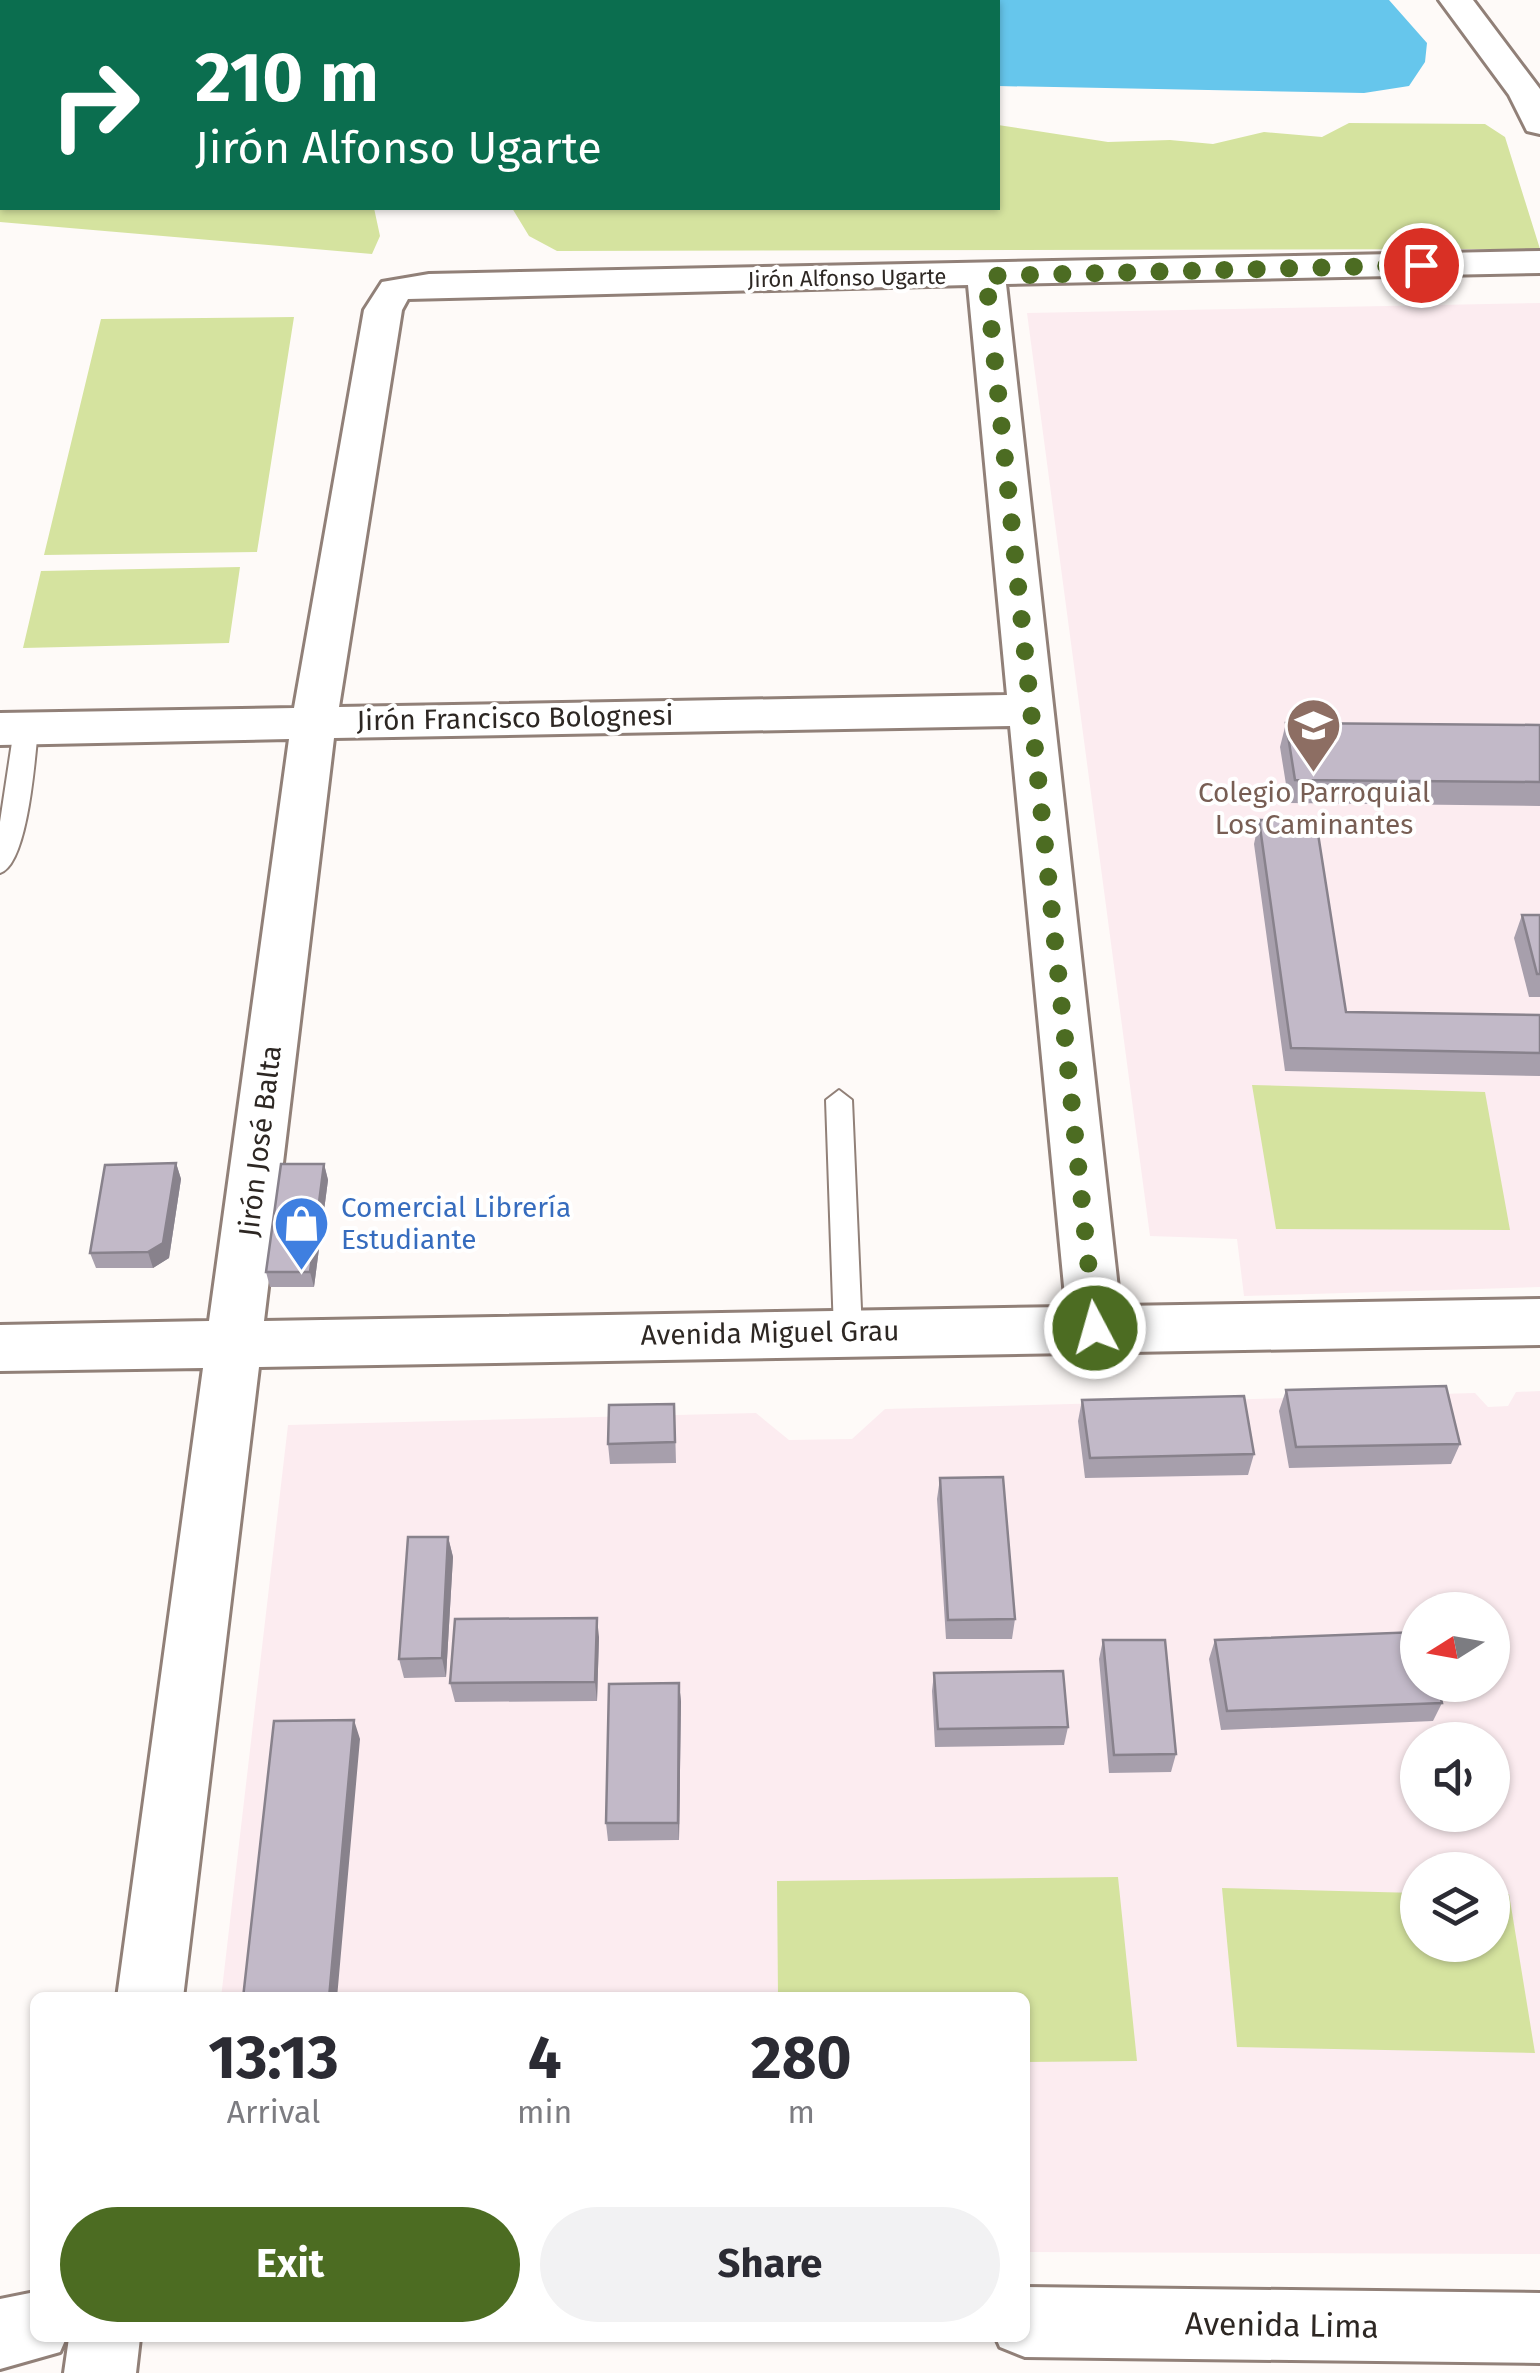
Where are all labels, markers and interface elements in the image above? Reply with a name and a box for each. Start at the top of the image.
text: 210 m [195,36,379,120]
icon: right [30,40,160,170]
text: Jirón Alfonso Ugarte [195,121,602,175]
pin [1379,223,1464,308]
icon: arrive [1394,238,1449,293]
street label: Jirón Alfonso Ugarte [747,263,947,293]
school or university icon: Colegio Parroquial Los Caminantes [1284,696,1344,775]
street label: Jirón Francisco Bolognesi [356,699,674,737]
place label: Colegio Parroquial Los Caminantes [1198,776,1430,841]
street label: Jirón José Balta [232,1043,288,1239]
place label: Comercial Librería Estudiante [341,1191,571,1256]
shop icon: Comercial Librería Estudiante [272,1193,332,1272]
position arrow [1043,1276,1147,1380]
street label: Avenida Miguel Grau [640,1314,900,1352]
north arrow [1400,1592,1510,1702]
map controls [1400,1592,1510,1962]
button: sound [1400,1722,1510,1832]
button: layers [1400,1852,1510,1962]
text: 13:13 [208,2022,339,2094]
text: 4 [528,2022,562,2094]
text: 280 [751,2022,852,2094]
text: Arrival [227,2093,320,2131]
text: min [517,2093,572,2131]
text: m [787,2093,815,2131]
button: Exit [60,2207,520,2322]
button: Share [540,2207,1000,2322]
street label: Avenida Lima [1185,2304,1379,2346]

